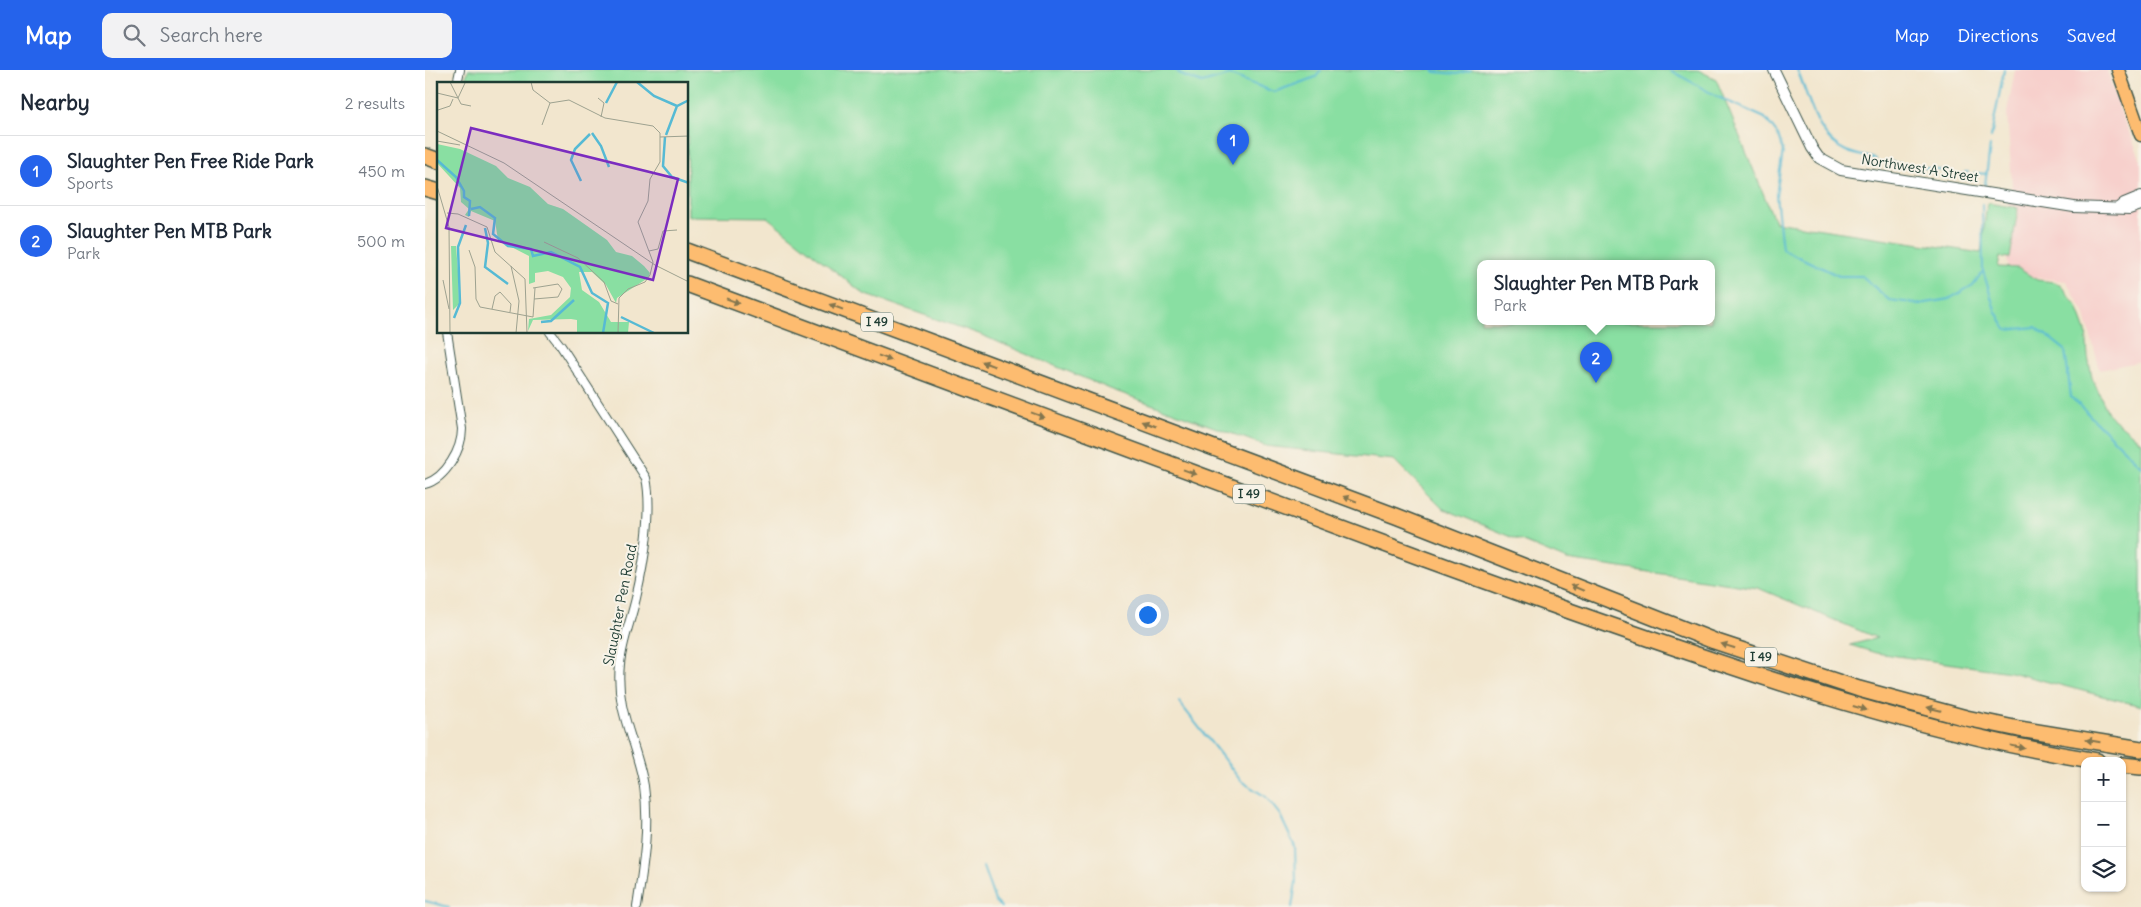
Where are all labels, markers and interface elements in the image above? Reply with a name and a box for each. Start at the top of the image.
search box [102,13,452,58]
text: Map [25,20,72,50]
icon: search [120,21,148,49]
text: Search here [160,23,263,47]
text: Map [1894,24,1929,47]
text: Directions [1957,24,2039,47]
text: Saved [2067,24,2116,47]
inset map [437,82,689,334]
text: Nearby [20,89,90,116]
text: 2 results [345,93,405,113]
pin: 1 [1217,124,1249,165]
text: Slaughter Pen Free Ride Park [67,149,314,173]
street label: Northwest A Street [1860,150,1980,186]
text: 1 [33,161,39,181]
text: 450 m [358,161,405,181]
text: Sports [67,173,113,193]
text: Slaughter Pen MTB Park [67,219,272,243]
text: 2 [32,231,40,251]
text: 500 m [357,231,405,251]
text: Park [67,243,100,263]
popup [1477,260,1715,325]
text: Slaughter Pen MTB Park [1494,271,1698,295]
text: Park [1494,295,1527,315]
one-way arrow [726,298,740,306]
one-way arrow [828,303,843,311]
road number: I 49 [861,312,893,332]
pin: 2 [1580,342,1612,383]
one-way arrow [878,355,893,362]
one-way arrow [981,360,996,367]
one-way arrow [1030,412,1045,419]
one-way arrow [1141,420,1156,428]
one-way arrow [1183,468,1198,476]
road number: I 49 [1233,484,1265,504]
one-way arrow [1342,495,1357,503]
street label: Slaughter Pen Road [599,543,641,667]
one-way arrow [1569,583,1584,591]
your location [1135,602,1161,628]
one-way arrow [1720,642,1735,650]
road number: I 49 [1745,648,1777,666]
one-way arrow [1853,705,1868,713]
one-way arrow [1926,705,1941,713]
one-way arrow [2084,737,2100,745]
one-way arrow [2010,743,2026,751]
map controls [2081,757,2126,892]
button: + [2081,757,2126,802]
button: − [2081,802,2126,847]
button: layers [2081,847,2126,892]

